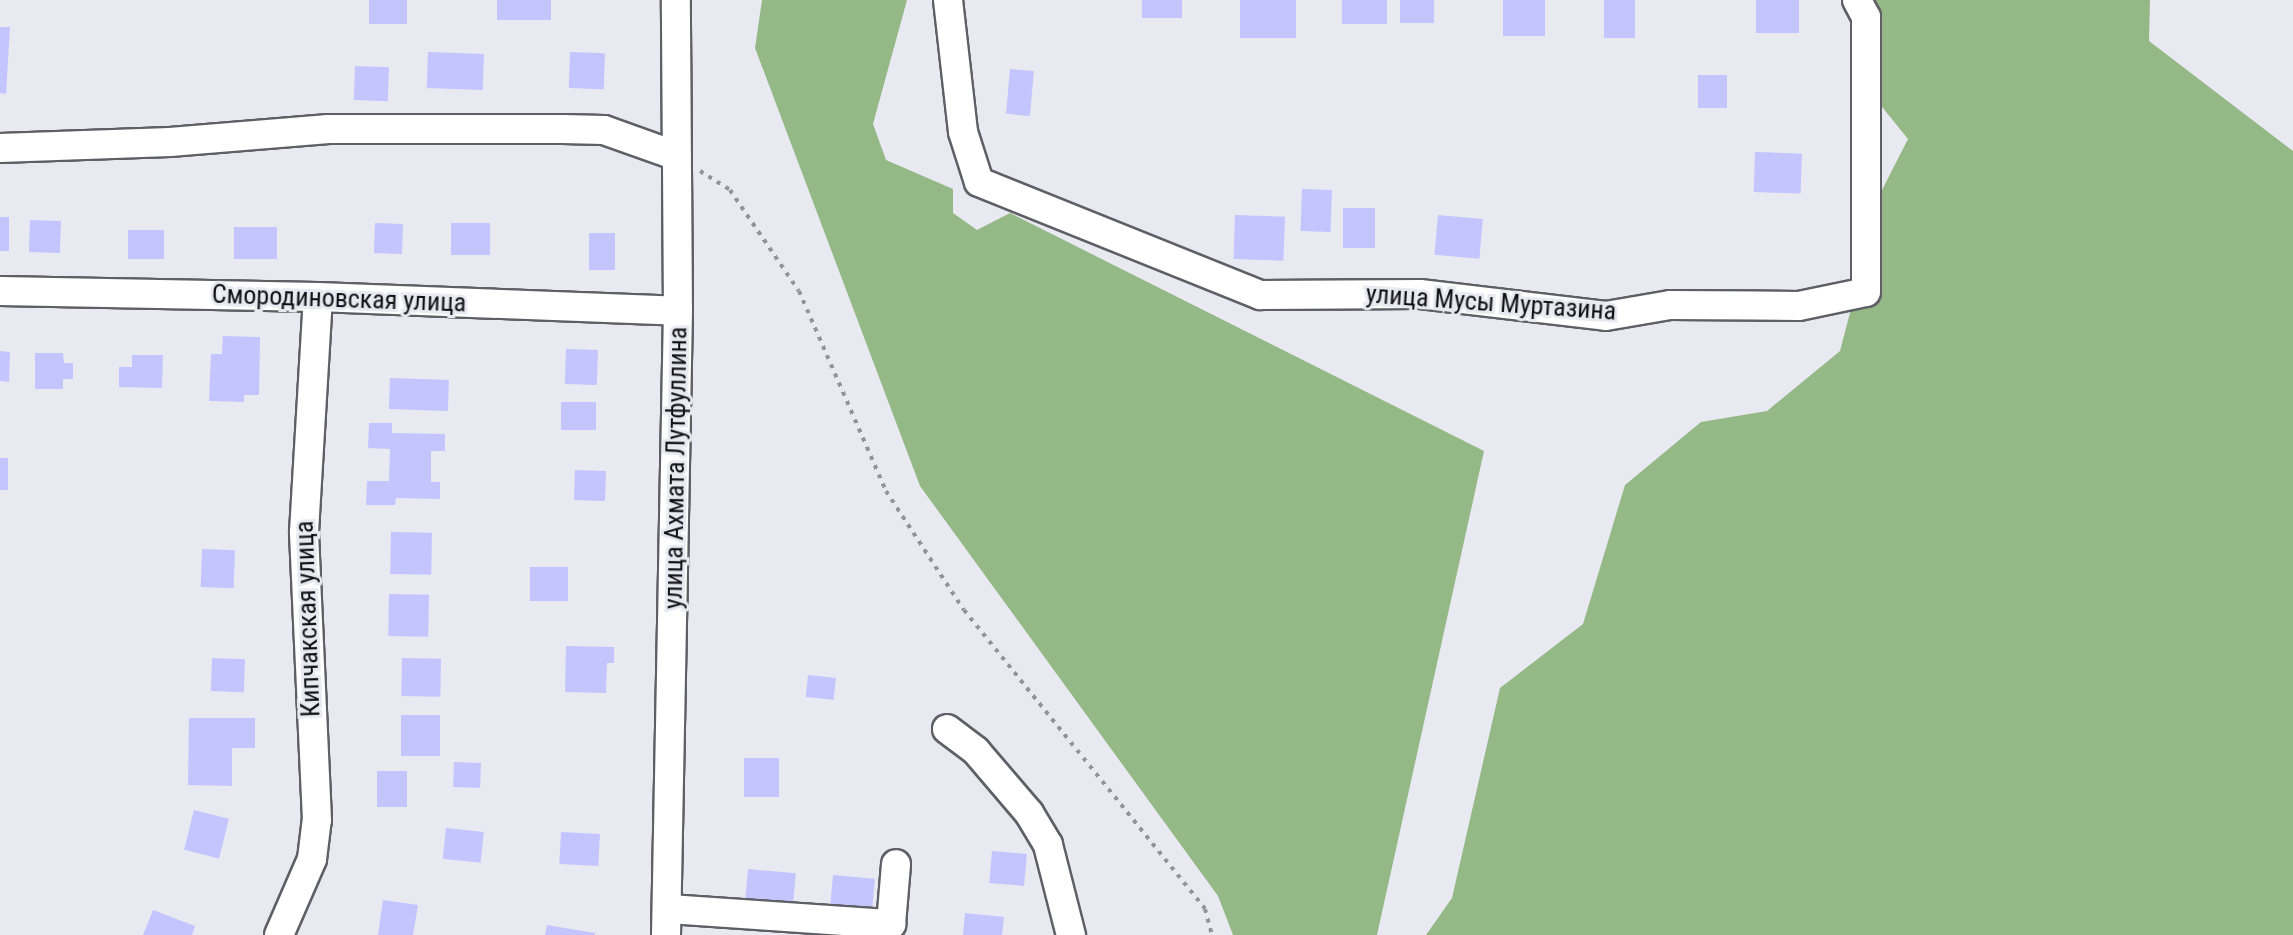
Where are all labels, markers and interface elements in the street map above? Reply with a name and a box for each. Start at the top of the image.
street label: Смородиновская улица [211,279,467,319]
street label: улица Мусы Муртазина [1365,279,1617,327]
street label: улица Ахмата Лутфуллина [658,327,694,609]
street label: Кипчакская улица [289,520,327,718]

